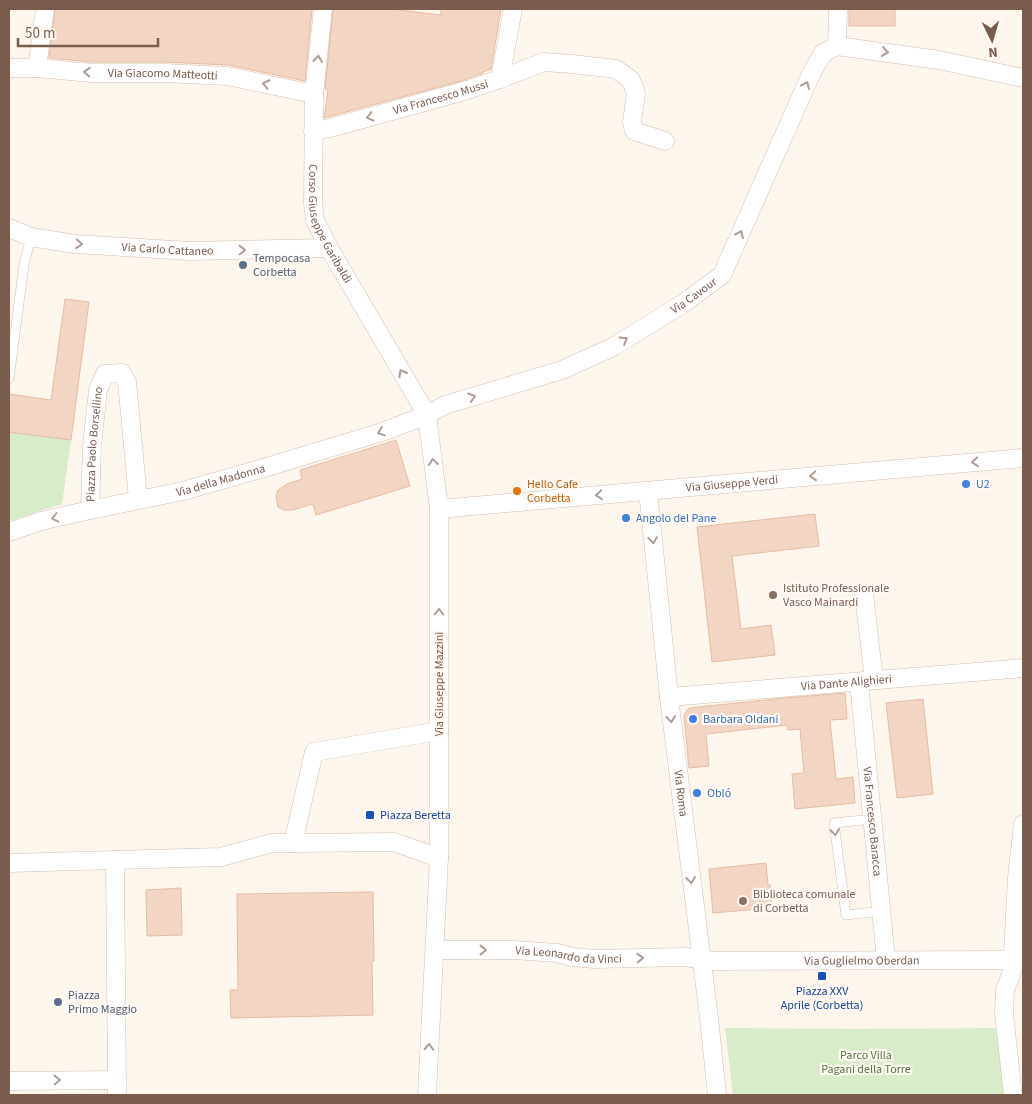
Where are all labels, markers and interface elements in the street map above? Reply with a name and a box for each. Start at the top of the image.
scale bar [18,15,158,47]
north arrow [967,15,1017,65]
text: 50 m [25,23,55,44]
text: N [988,42,999,62]
one-way arrow [881,47,890,57]
one-way arrow [312,55,323,63]
street label: Via Giacomo Matteotti [108,65,218,85]
one-way arrow [83,67,91,78]
street label: Via Francesco Mussi [391,76,491,119]
one-way arrow [262,80,271,90]
one-way arrow [800,81,810,90]
one-way arrow [366,111,375,121]
street label: Corso Giuseppe Garibaldi [304,164,356,287]
one-way arrow [733,230,744,239]
one-way arrow [76,239,84,250]
street label: Via Carlo Cattaneo [121,239,214,260]
one-way arrow [238,245,246,255]
place label: Tempocasa Corbetta [253,250,310,281]
marker: Tempocasa Corbetta [237,259,249,271]
street label: Via Cavour [667,273,721,318]
one-way arrow [618,337,627,347]
one-way arrow [399,369,409,378]
street label: Piazza Paolo Borsellino [82,383,108,502]
one-way arrow [468,393,476,403]
one-way arrow [378,426,386,436]
one-way arrow [970,457,978,468]
one-way arrow [428,458,439,466]
street label: Via della Madonna [175,460,267,501]
street label: Via Giuseppe Verdi [685,471,779,496]
one-way arrow [809,471,817,482]
place label: Hello Cafe Corbetta [527,476,578,507]
place label: U2 [976,476,990,493]
marker: U2 [960,478,972,490]
marker: Hello Cafe Corbetta [511,485,523,497]
one-way arrow [595,489,603,500]
place label: Angolo del Pane [636,510,716,527]
one-way arrow [51,512,60,523]
marker: Angolo del Pane [620,512,632,524]
one-way arrow [647,536,658,544]
place label: Istituto Professionale Vasco Mainardi [783,580,889,611]
marker: Istituto Professionale Vasco Mainardi [767,589,779,601]
one-way arrow [434,608,444,616]
street label: Via Giuseppe Mazzini [431,632,448,736]
street label: Via Dante Alighieri [800,671,893,695]
place label: Barbara Oldani [703,711,778,728]
marker: Barbara Oldani [687,713,699,725]
one-way arrow [665,715,676,723]
street label: Via Francesco Baracca [858,766,886,877]
street label: Via Roma [669,769,692,818]
place label: Obló [707,785,731,802]
marker: Obló [691,787,703,799]
place label: Piazza Beretta [380,807,451,824]
marker: Piazza Beretta [364,809,376,821]
one-way arrow [829,829,840,837]
one-way arrow [685,876,696,884]
place label: Biblioteca comunale di Corbetta [753,886,855,917]
marker: Biblioteca comunale di Corbetta [737,895,749,907]
street label: Via Leonardo da Vinci [515,942,622,968]
one-way arrow [480,945,488,955]
street label: Via Guglielmo Oberdan [804,952,920,970]
one-way arrow [636,953,644,963]
marker: Piazza XXV Aprile (Corbetta) [816,970,828,982]
place label: Piazza XXV Aprile (Corbetta) [781,983,863,1014]
place label: Piazza Primo Maggio [68,987,137,1018]
marker: Piazza Primo Maggio [52,996,64,1008]
one-way arrow [424,1042,435,1050]
park label: Parco Villa Pagani della Torre [821,1047,911,1078]
one-way arrow [54,1075,62,1085]

